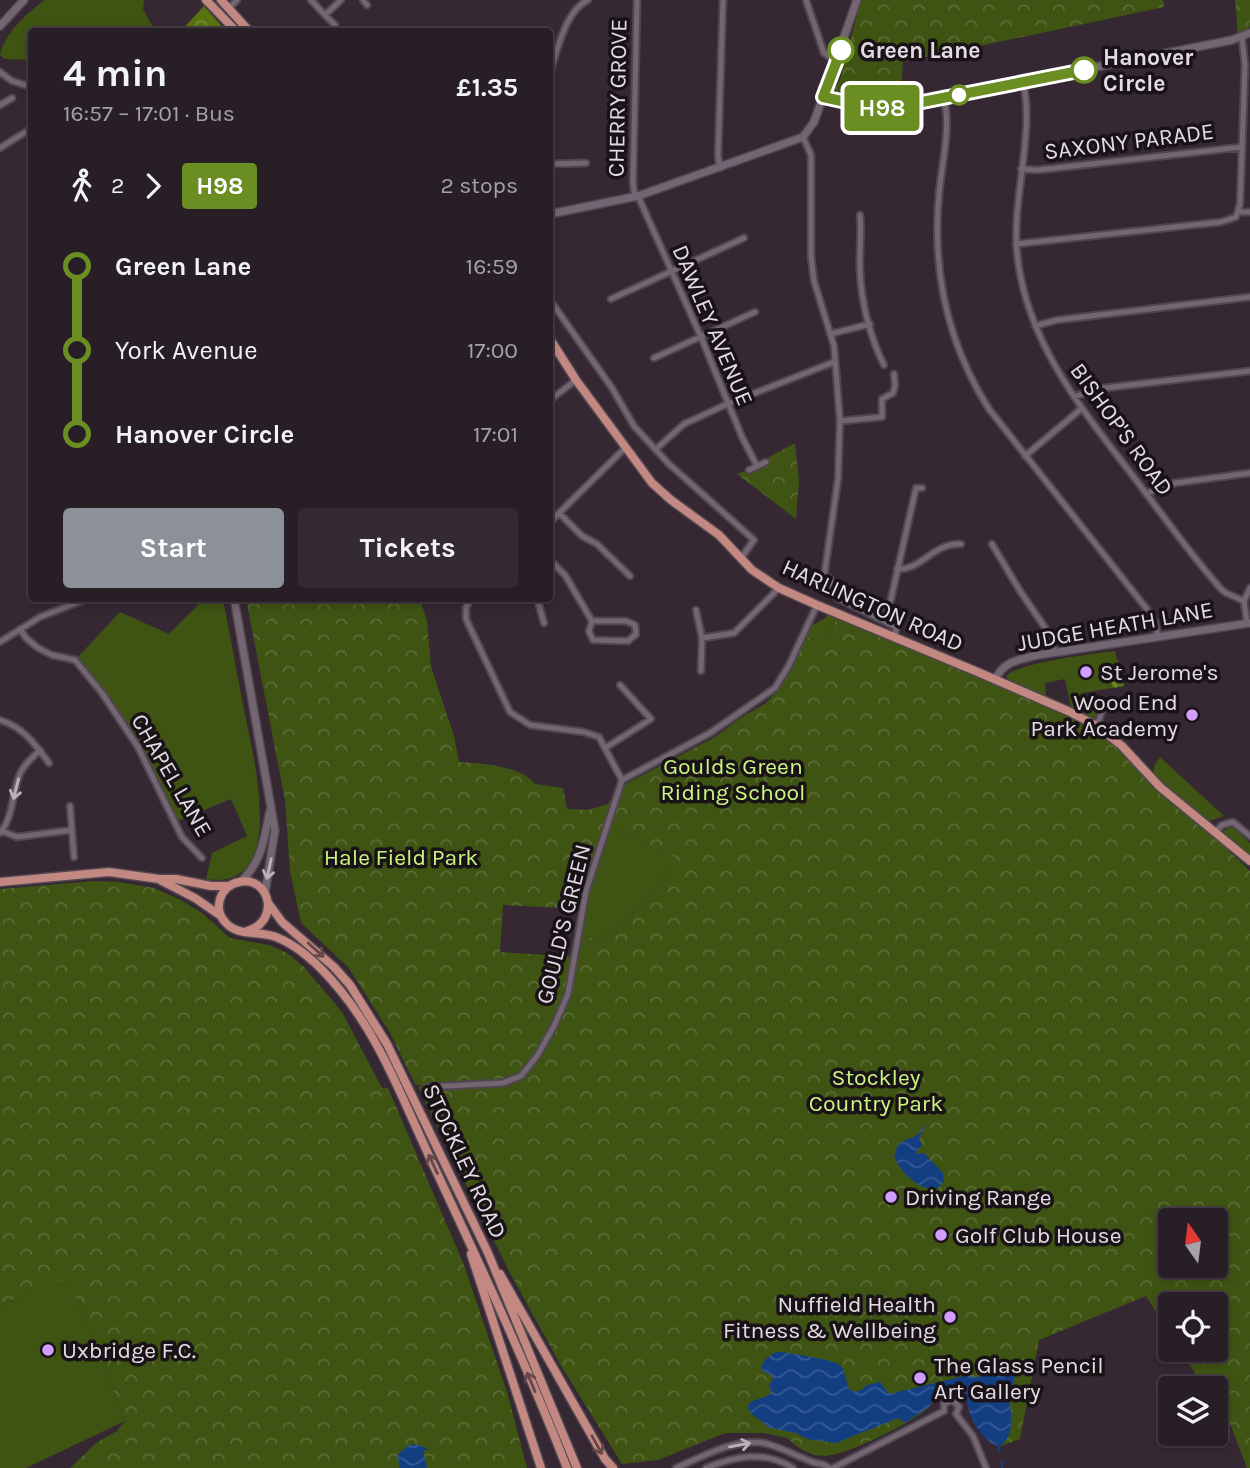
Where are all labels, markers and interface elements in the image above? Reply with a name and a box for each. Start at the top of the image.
street label: CHERRY GROVE [603,19,632,177]
marker: Green Lane [828,37,854,63]
place label: Green Lane [860,37,980,64]
place label: Hanover Circle [1103,44,1193,97]
text: 4 min [63,51,167,96]
marker: Hanover Circle [1071,57,1097,83]
text: £1.35 [456,72,518,103]
line badge: H98 [842,85,922,131]
unlabelled marker [949,85,969,105]
text: H98 [858,94,906,122]
text: 16:57 – 17:01 · Bus [63,100,235,127]
street label: SAXONY PARADE [1043,118,1215,165]
icon: walk [63,167,101,205]
icon: forward [134,167,172,205]
text: 2 [111,172,124,199]
text: H98 [196,172,243,200]
text: 2 stops [440,172,518,199]
street label: DAWLEY AVENUE [666,241,759,410]
text: Green Lane [115,251,251,282]
text: 16:59 [466,253,518,280]
text: York Avenue [115,335,258,366]
text: 17:00 [467,337,518,364]
street label: BISHOP'S ROAD [1064,358,1179,501]
text: Hanover Circle [115,419,294,450]
text: 17:01 [473,421,518,448]
button: Start [63,508,284,588]
button: Tickets [298,508,518,588]
street label: HARLINGTON ROAD [778,553,967,658]
street label: JUDGE HEATH LANE [1015,596,1215,657]
place label: St Jerome's [1100,659,1219,686]
marker: St Jerome's [1078,664,1094,680]
place label: Wood End Park Academy [1030,689,1178,742]
marker: Wood End Park Academy [1184,707,1200,723]
street label: CHAPEL LANE [126,709,218,841]
park label: Goulds Green Riding School [661,753,805,806]
one-way arrow [8,777,22,800]
street label: GOULD'S GREEN [531,841,596,1007]
park label: Hale Field Park [324,844,478,871]
one-way arrow [262,857,276,880]
one-way arrow [306,941,324,957]
park label: Stockley Country Park [809,1064,943,1117]
street label: STOCKLEY ROAD [417,1080,512,1243]
one-way arrow [426,1154,439,1175]
place label: Driving Range [905,1184,1052,1211]
marker: Driving Range [883,1189,899,1205]
north arrow [1158,1208,1228,1278]
map controls [1158,1208,1228,1446]
place label: Golf Club House [955,1222,1121,1249]
marker: Golf Club House [933,1227,949,1243]
place label: Nuffield Health Fitness & Wellbeing [723,1291,936,1344]
button: locate [1158,1292,1228,1362]
marker: Nuffield Health Fitness & Wellbeing [942,1309,958,1325]
place label: Uxbridge F.C. [62,1337,196,1364]
marker: Uxbridge F.C. [40,1342,56,1358]
place label: The Glass Pencil Art Gallery [934,1352,1104,1405]
marker: The Glass Pencil Art Gallery [912,1370,928,1386]
one-way arrow [524,1371,537,1393]
button: layers [1158,1376,1228,1446]
one-way arrow [591,1434,604,1455]
one-way arrow [728,1438,751,1451]

